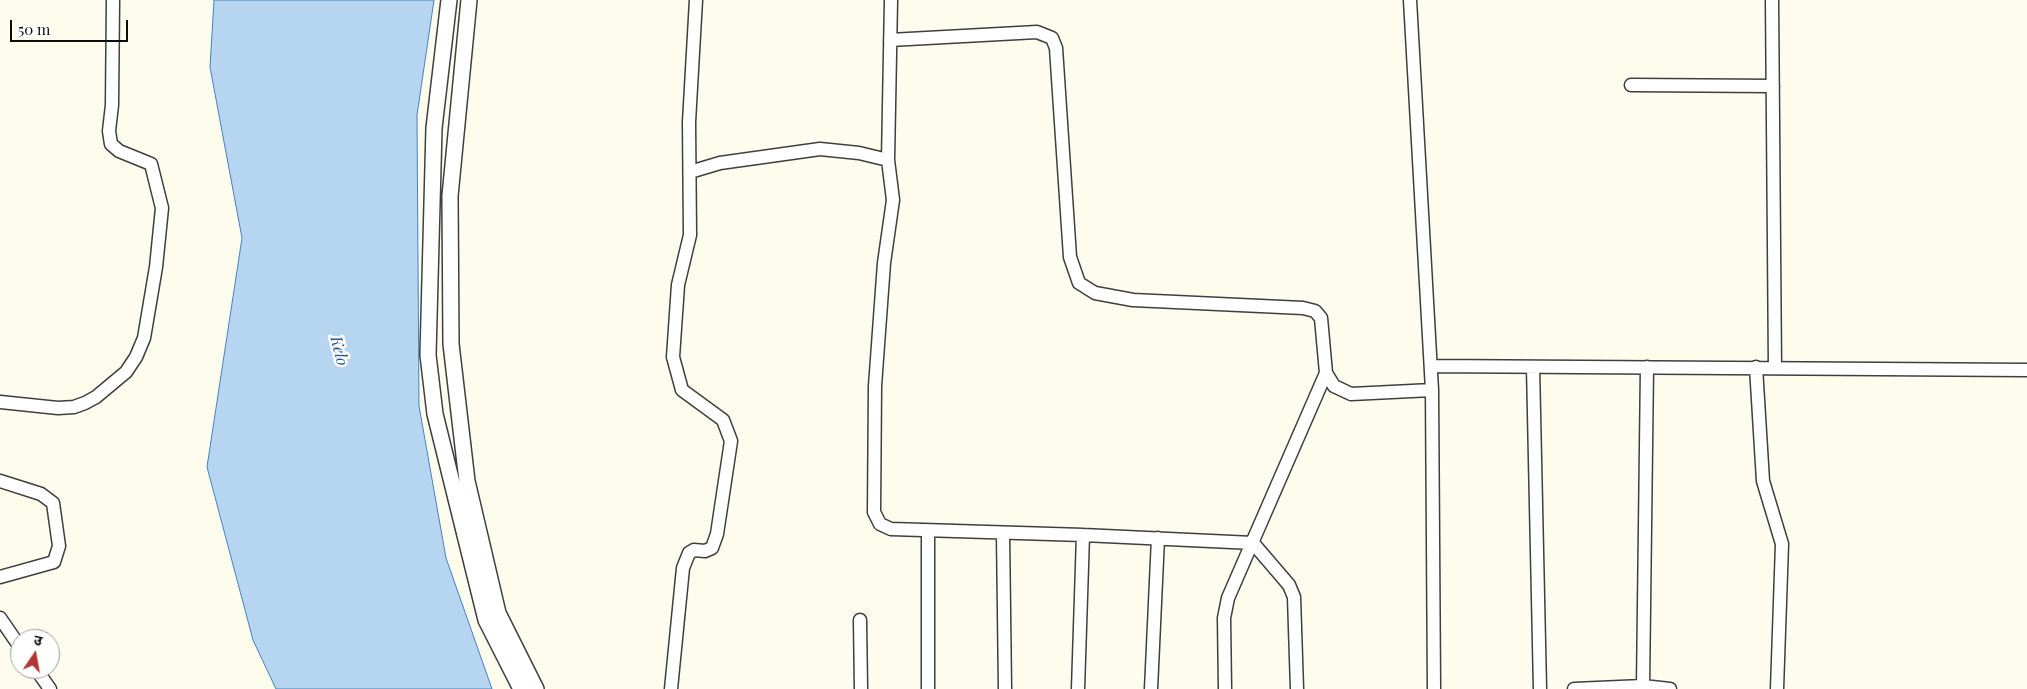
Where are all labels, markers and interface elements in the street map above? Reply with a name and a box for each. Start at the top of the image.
scale bar [12,10,130,42]
text: 50 m [18,19,50,39]
water label: Kelo [326,334,352,368]
north arrow [10,629,60,679]
text: उ [32,630,44,650]

